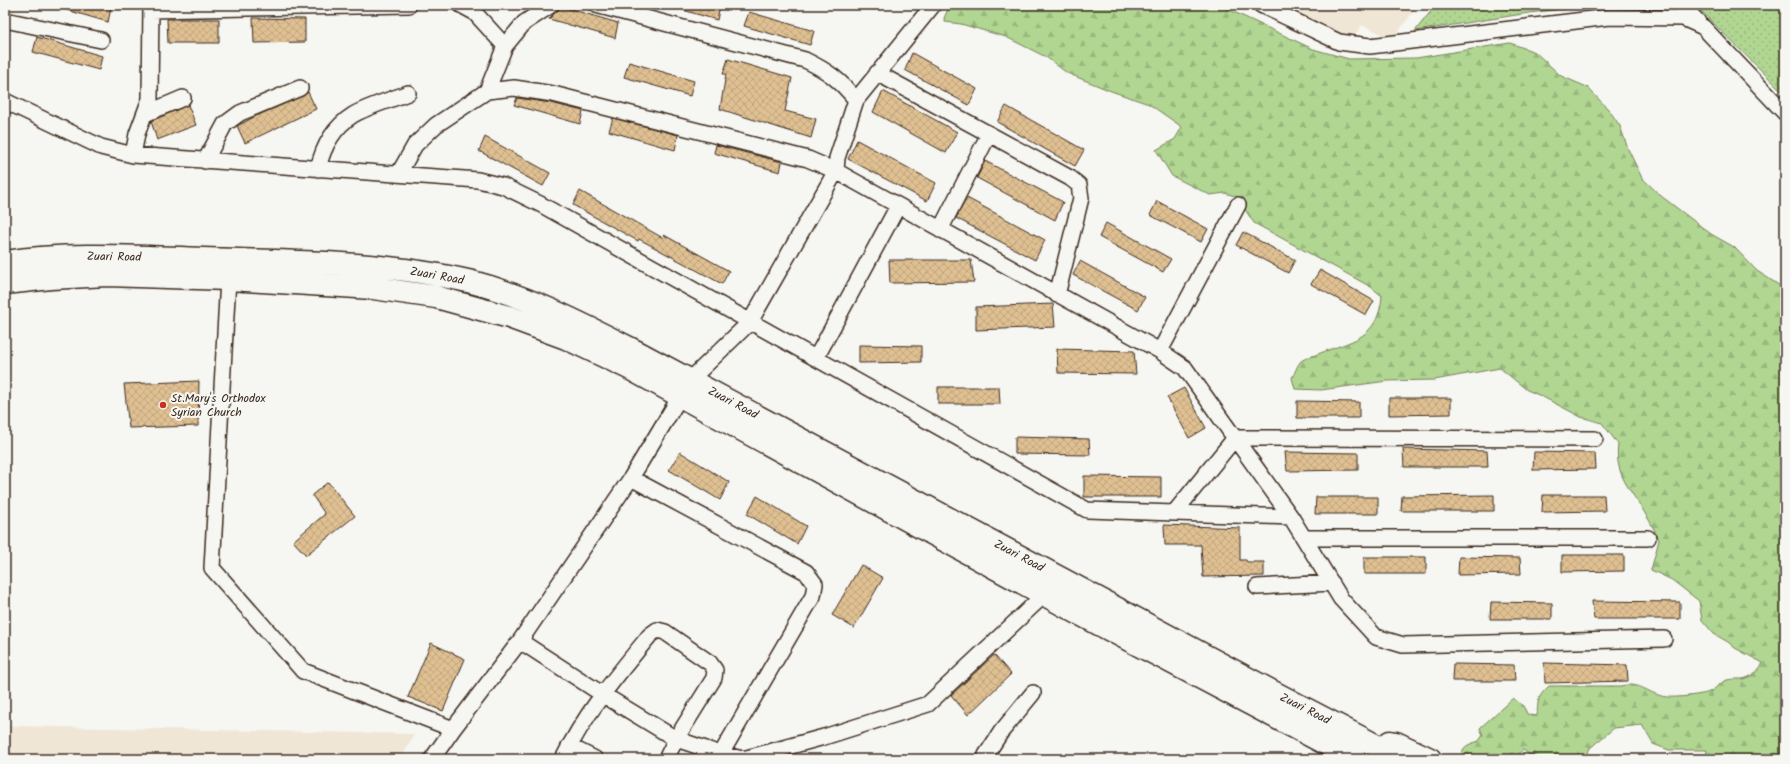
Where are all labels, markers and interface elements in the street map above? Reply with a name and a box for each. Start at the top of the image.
street label: Zuari Road [87,247,142,267]
street label: Zuari Road [408,262,466,290]
street label: Zuari Road [704,382,762,425]
place label: St.Mary's Orthodox Syrian Church [171,389,266,422]
marker: St.Mary's Orthodox Syrian Church [158,400,168,410]
street label: Zuari Road [990,535,1048,578]
street label: Zuari Road [1276,688,1335,730]

